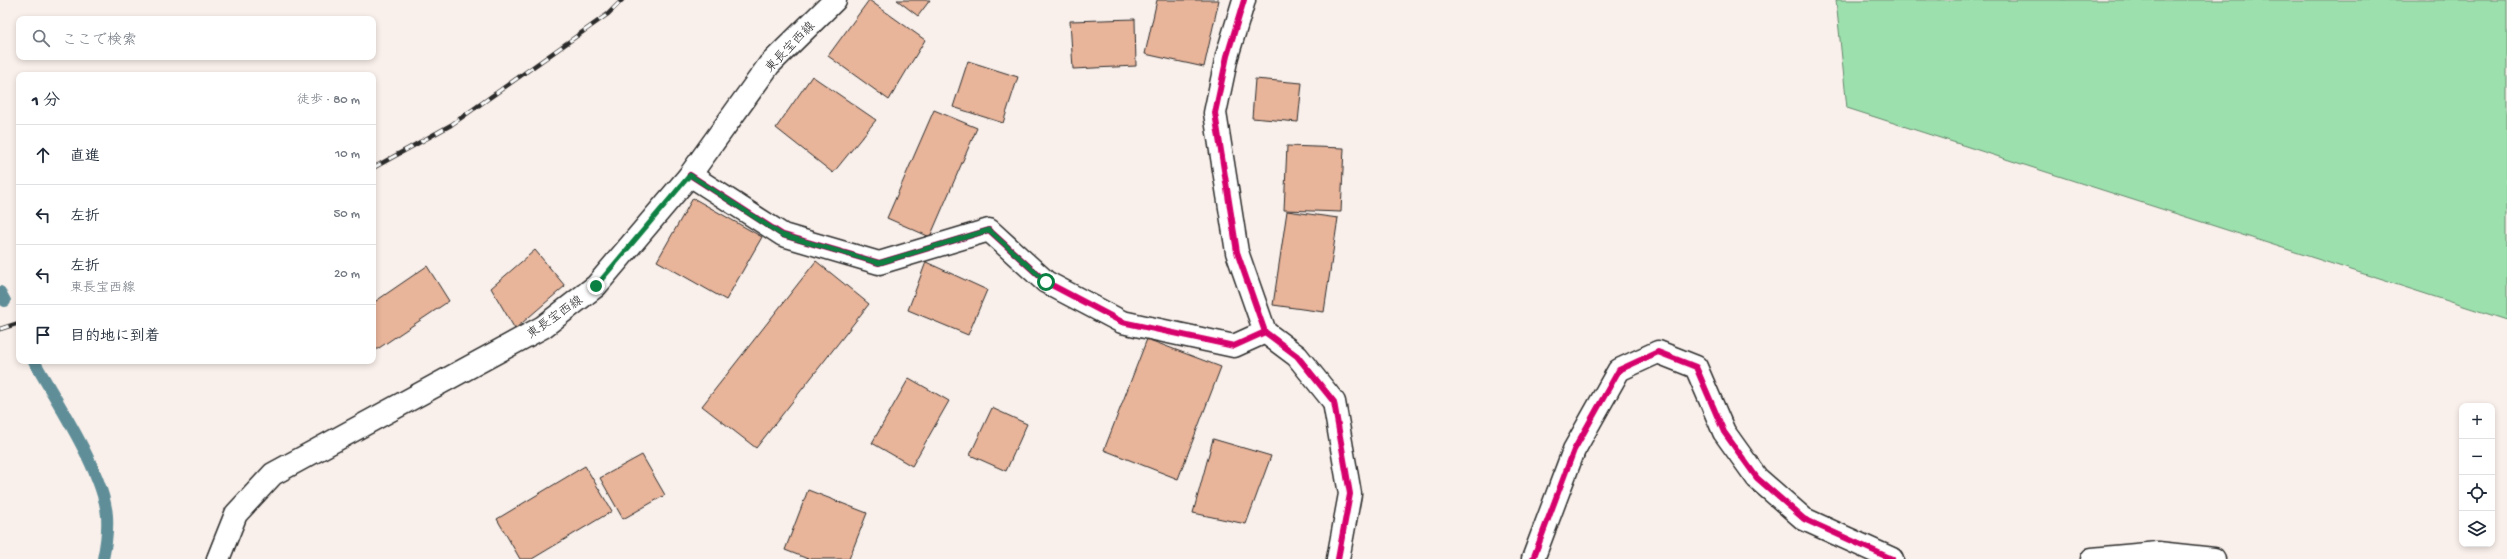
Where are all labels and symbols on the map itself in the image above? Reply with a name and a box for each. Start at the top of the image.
street label: 東長宝西線 [762,18,819,76]
route start [1037,273,1055,291]
route end [587,277,605,295]
street label: 東長宝西線 [524,292,587,343]

